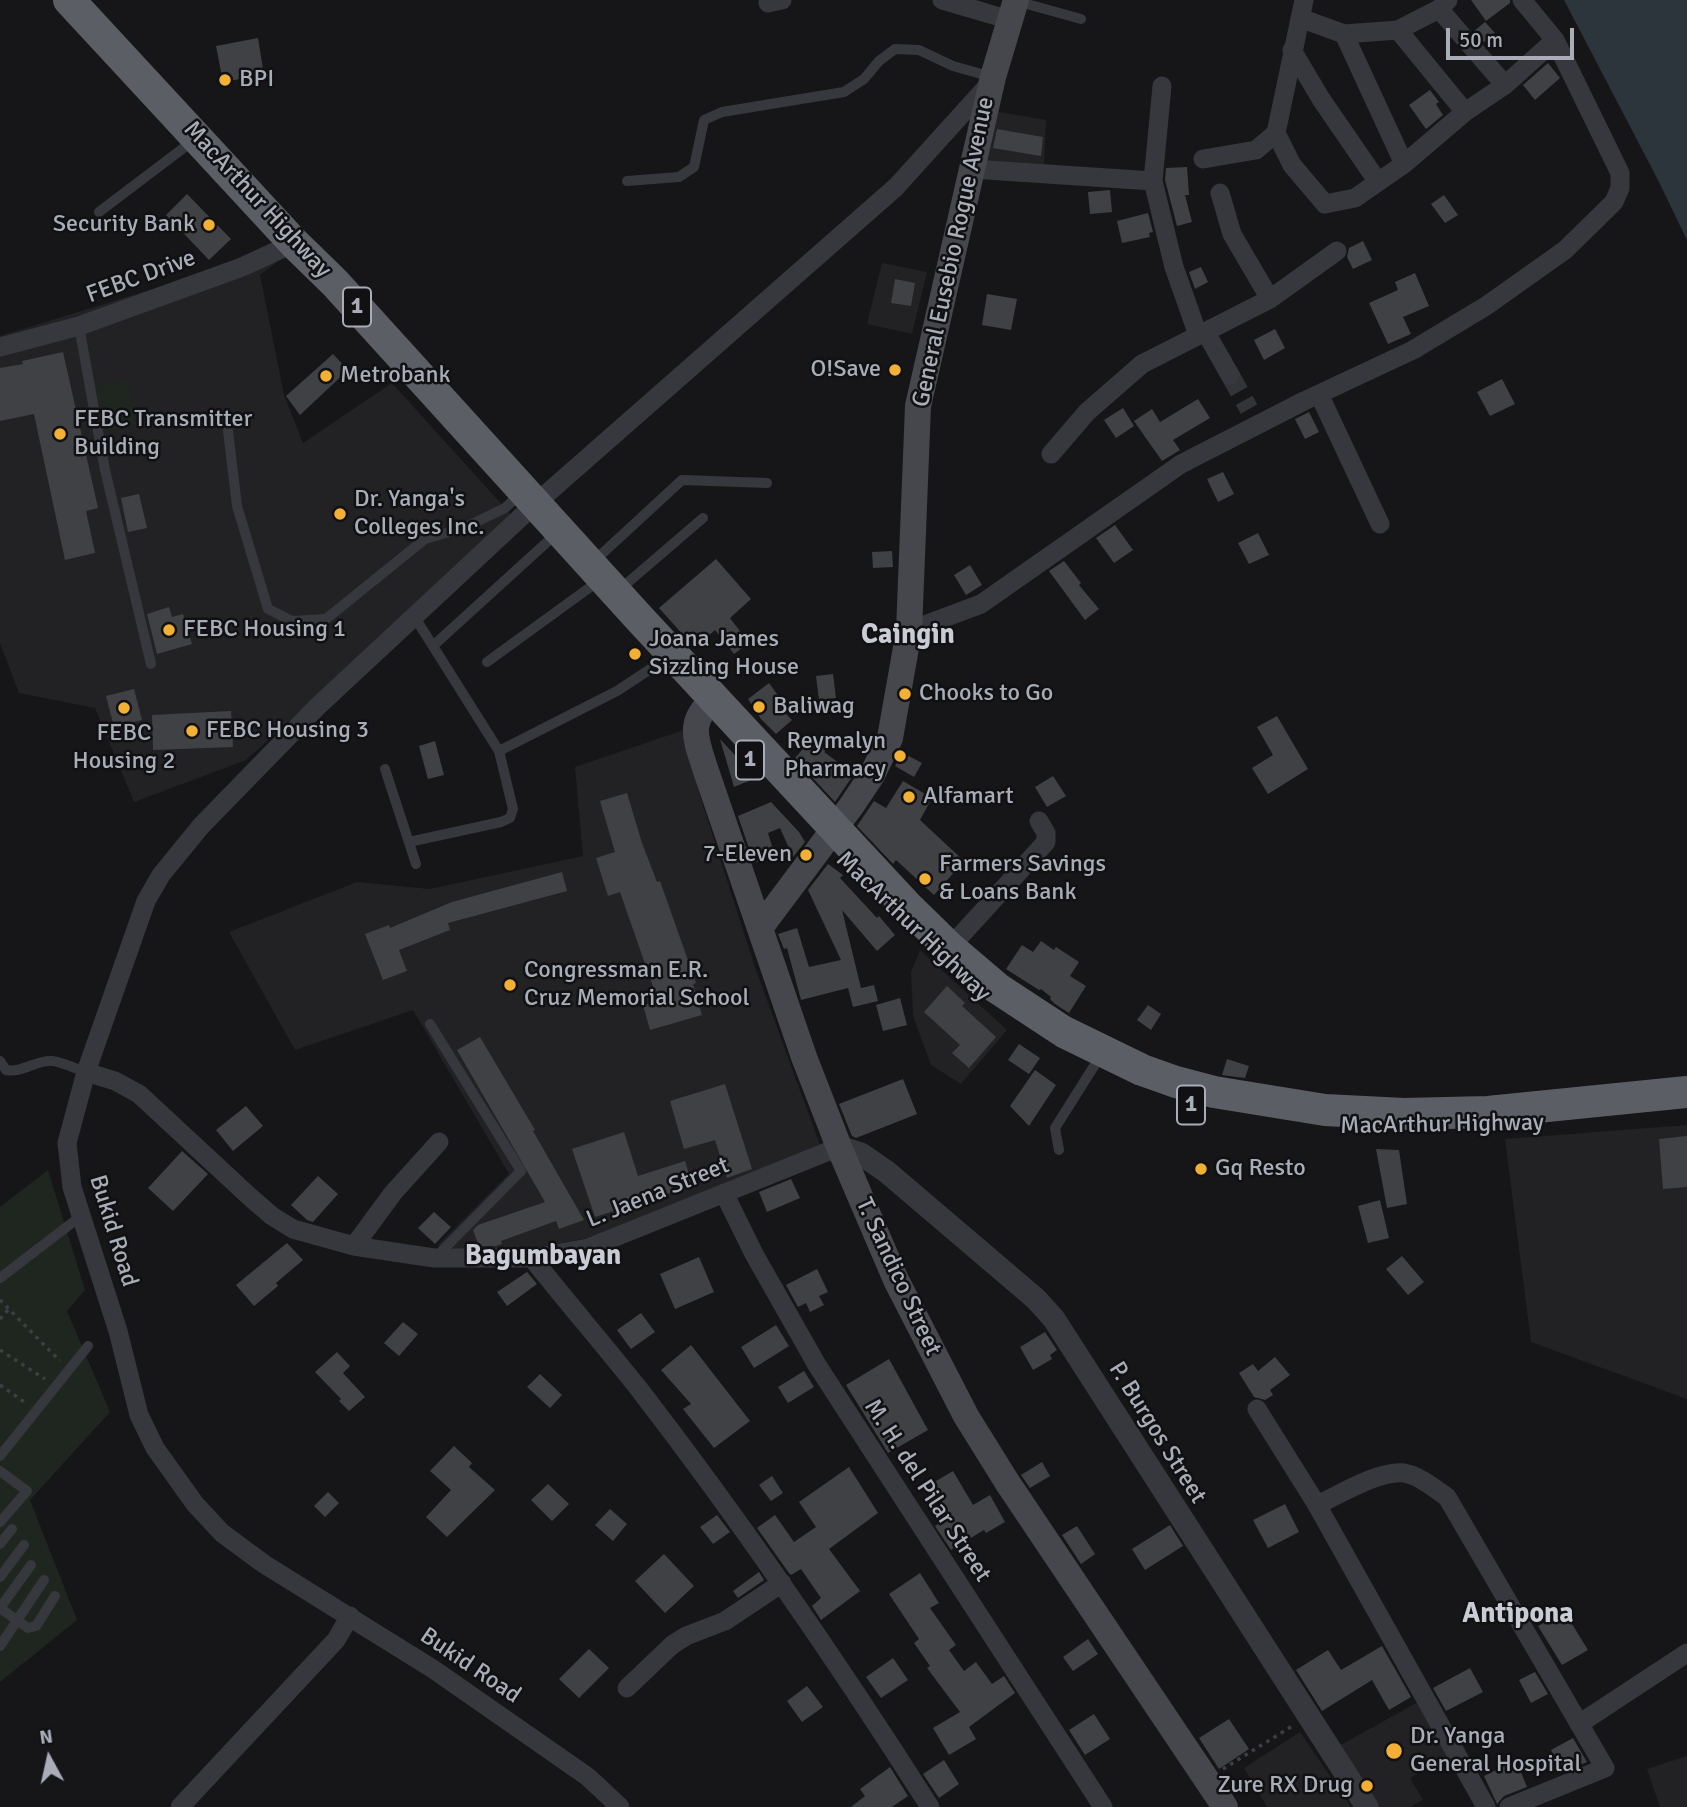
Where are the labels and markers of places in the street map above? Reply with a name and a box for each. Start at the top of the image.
place label: BPI [239,66,274,94]
marker: BPI [217,72,233,88]
place label: Security Bank [53,211,195,239]
marker: Security Bank [201,217,217,233]
place label: O!Save [811,356,881,384]
place label: Metrobank [340,362,451,390]
marker: O!Save [887,362,903,378]
marker: Metrobank [318,368,334,384]
place label: FEBC Transmitter Building [74,406,252,462]
marker: FEBC Transmitter Building [52,426,68,442]
place label: Dr. Yanga's Colleges Inc. [354,486,485,542]
marker: Dr. Yanga's Colleges Inc. [332,506,348,522]
place label: FEBC Housing 1 [183,616,346,644]
marker: FEBC Housing 1 [161,622,177,638]
place label: Joana James Sizzling House [649,626,799,682]
marker: Joana James Sizzling House [627,646,643,662]
place label: Chooks to Go [919,680,1053,708]
marker: Chooks to Go [897,686,913,702]
place label: Baliwag [773,693,855,721]
marker: Baliwag [751,699,767,715]
marker: FEBC Housing 2 [116,700,132,716]
place label: FEBC Housing 3 [206,717,369,745]
place label: FEBC Housing 2 [73,720,175,776]
marker: FEBC Housing 3 [184,723,200,739]
place label: Reymalyn Pharmacy [785,728,886,784]
marker: Reymalyn Pharmacy [892,748,908,764]
place label: Alfamart [923,783,1014,811]
marker: Alfamart [901,789,917,805]
place label: 7-Eleven [703,841,792,869]
marker: 7-Eleven [798,847,814,863]
place label: Farmers Savings & Loans Bank [939,851,1106,907]
marker: Farmers Savings & Loans Bank [917,871,933,887]
place label: Congressman E.R. Cruz Memorial School [524,957,749,1013]
marker: Congressman E.R. Cruz Memorial School [502,977,518,993]
place label: Gq Resto [1215,1155,1306,1183]
marker: Gq Resto [1193,1161,1209,1177]
place label: Dr. Yanga General Hospital [1410,1723,1582,1779]
marker: Dr. Yanga General Hospital [1384,1741,1404,1761]
place label: Zure RX Drug [1217,1772,1353,1800]
marker: Zure RX Drug [1359,1778,1375,1794]

